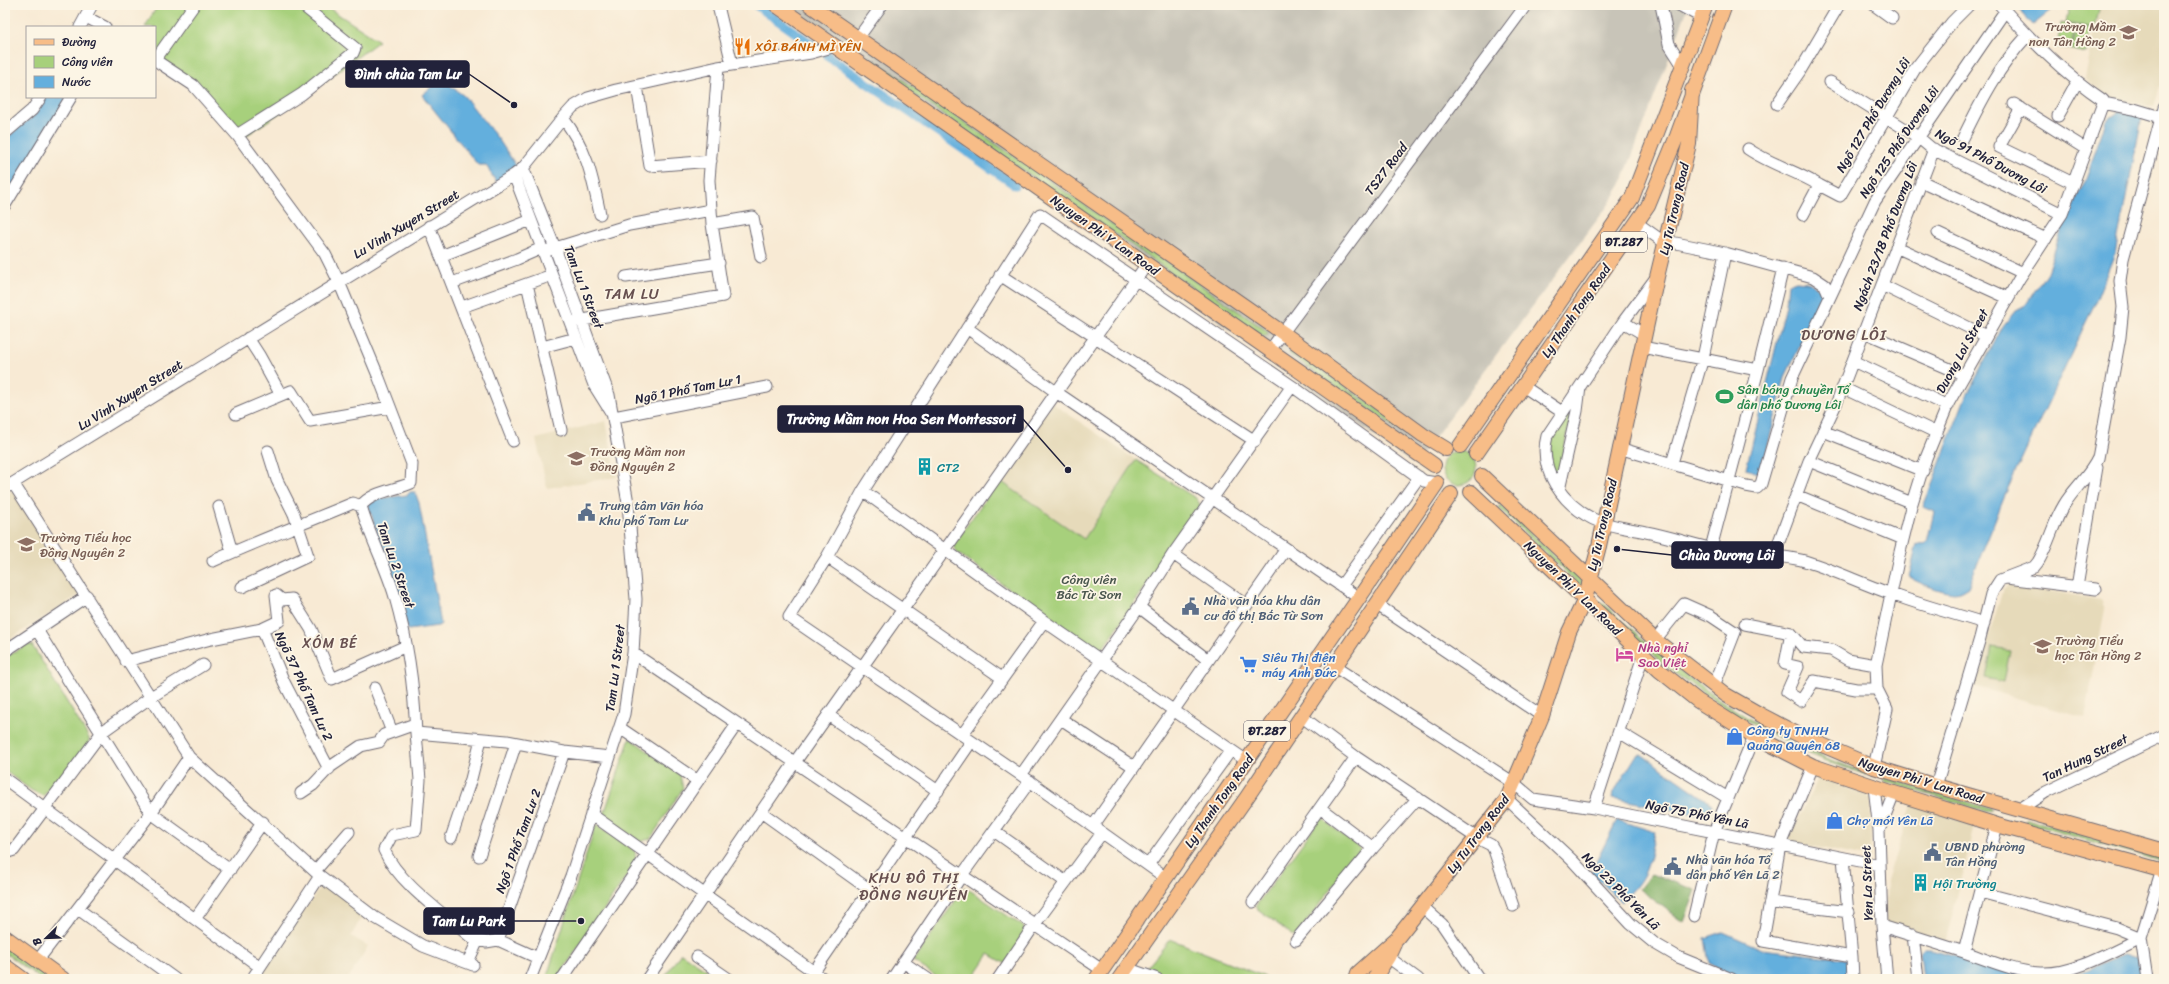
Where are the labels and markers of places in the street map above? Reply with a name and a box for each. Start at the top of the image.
place label: Trường Mầm non Tân Hồng 2 [2029,15,2116,53]
school or university icon: Trường Mầm non Tân Hồng 2 [2119,23,2139,43]
place label: XÔI BÁNH MÌ YÊN [754,35,862,58]
restaurant icon: XÔI BÁNH MÌ YÊN [732,36,752,56]
callout: Đình chùa Tam Lư [346,61,469,87]
place label: Sân bóng chuyền Tổ dân phố Dương Lôi [1737,378,1852,416]
sports icon: Sân bóng chuyền Tổ dân phố Dương Lôi [1714,386,1734,406]
callout: Trường Mầm non Hoa Sen Montessori [778,406,1023,432]
place label: Trường Mầm non Đồng Nguyên 2 [590,440,685,478]
school or university icon: Trường Mầm non Đồng Nguyên 2 [567,448,587,468]
place label: CT2 [937,456,960,479]
building icon: CT2 [914,457,934,477]
place label: Trung tâm Văn hóa Khu phố Tam Lư [599,494,704,532]
public building icon: Trung tâm Văn hóa Khu phố Tam Lư [576,502,596,522]
place label: Trường Tiểu học Đồng Nguyên 2 [40,526,132,564]
school or university icon: Trường Tiểu học Đồng Nguyên 2 [17,534,37,554]
callout: Chùa Dương Lôi [1672,542,1783,568]
place label: Nhà văn hóa khu dân cư đô thị Bắc Từ Sơn [1204,589,1323,627]
public building icon: Nhà văn hóa khu dân cư đô thị Bắc Từ Sơn [1181,597,1201,617]
place label: Trường Tiểu học Tân Hồng 2 [2054,629,2142,667]
place label: Nhà nghỉ Sao Việt [1638,636,1689,674]
school or university icon: Trường Tiểu học Tân Hồng 2 [2032,637,2052,657]
hotel icon: Nhà nghỉ Sao Việt [1615,644,1635,664]
place label: Siêu Thị điện máy Anh Đức [1262,646,1337,684]
supermarket icon: Siêu Thị điện máy Anh Đức [1239,654,1259,674]
place label: Công ty TNHH Quảng Quyên 68 [1747,719,1840,757]
shop icon: Công ty TNHH Quảng Quyên 68 [1724,727,1744,747]
place label: Chợ mới Yên Lã [1847,809,1933,832]
shop icon: Chợ mới Yên Lã [1824,810,1844,830]
place label: UBND phường Tân Hồng [1945,835,2026,873]
public building icon: UBND phường Tân Hồng [1922,843,1942,863]
place label: Nhà văn hóa Tổ dân phố Yên Lã 2 [1686,848,1780,886]
public building icon: Nhà văn hóa Tổ dân phố Yên Lã 2 [1663,856,1683,876]
place label: Hội Trường [1933,872,1997,895]
building icon: Hội Trường [1910,873,1930,893]
callout: Tam Lu Park [424,908,514,934]

